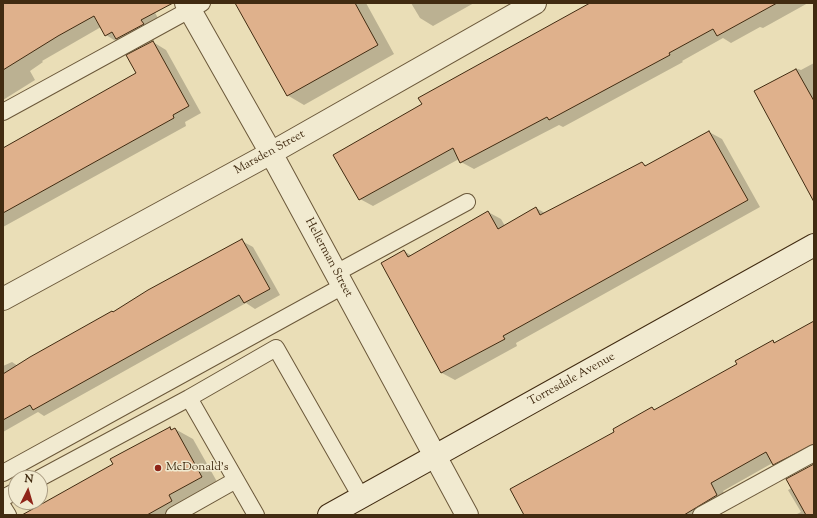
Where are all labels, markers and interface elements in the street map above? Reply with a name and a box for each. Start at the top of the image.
street label: Marsden Street [232,128,308,178]
street label: Hellerman Street [301,216,355,300]
street label: Torresdale Avenue [526,350,618,410]
place label: McDonald's [166,461,228,475]
marker: McDonald's [153,463,163,473]
north arrow [8,470,48,510]
text: N [24,471,34,487]

